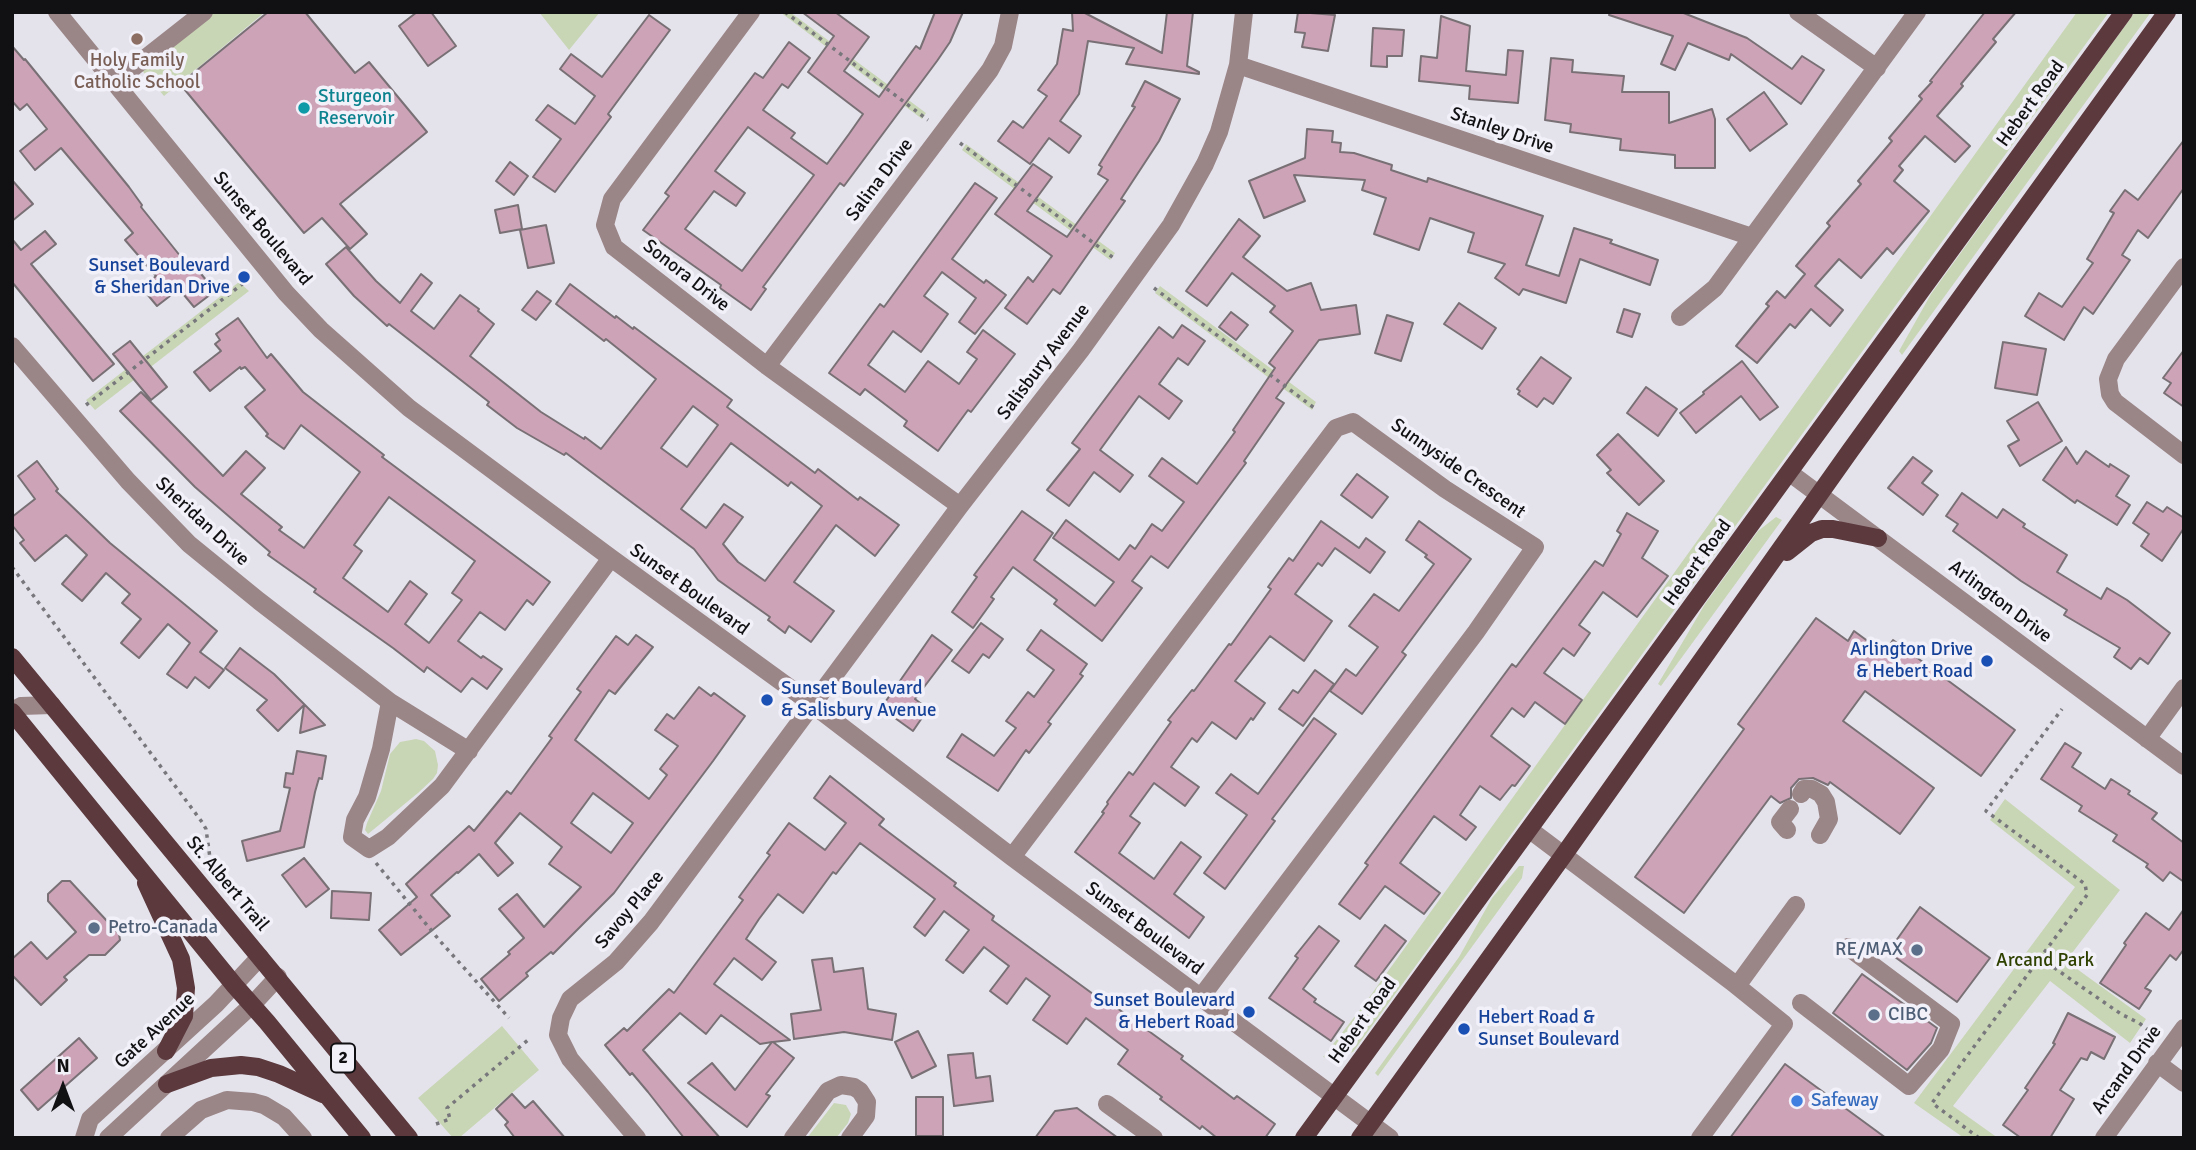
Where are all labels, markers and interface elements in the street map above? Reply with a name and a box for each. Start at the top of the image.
marker: Holy Family Catholic School [129,31,145,47]
place label: Holy Family Catholic School [74,50,200,94]
street label: Hebert Road [1992,57,2070,151]
place label: Sturgeon Reservoir [318,86,394,130]
marker: Sturgeon Reservoir [296,100,312,116]
street label: Stanley Drive [1448,103,1556,159]
street label: Salina Drive [842,134,918,226]
street label: Sunset Boulevard [208,167,316,291]
street label: Sonora Drive [638,235,734,317]
place label: Sunset Boulevard & Sheridan Drive [88,255,230,299]
marker: Sunset Boulevard & Sheridan Drive [236,269,252,285]
street label: Salisbury Avenue [993,299,1095,425]
street label: Sunnyside Crescent [1386,414,1530,524]
street label: Sheridan Drive [150,473,254,571]
street label: Hebert Road [1659,516,1737,610]
street label: Sunset Boulevard [625,539,753,641]
street label: Arlington Drive [1944,556,2056,648]
place label: Arlington Drive & Hebert Road [1850,639,1973,683]
marker: Arlington Drive & Hebert Road [1979,653,1995,669]
place label: Sunset Boulevard & Salisbury Avenue [781,678,937,722]
marker: Sunset Boulevard & Salisbury Avenue [759,692,775,708]
street label: St. Albert Trail [181,832,273,936]
street label: Savoy Place [591,866,669,954]
street label: Sunset Boulevard [1081,877,1207,981]
place label: Petro-Canada [108,917,218,939]
marker: Petro-Canada [86,920,102,936]
place label: RE/MAX [1835,939,1903,961]
marker: RE/MAX [1909,942,1925,958]
park label: Arcand Park [1996,950,2094,972]
street label: Hebert Road [1324,974,1402,1068]
street label: Gate Avenue [110,988,200,1074]
place label: Sunset Boulevard & Hebert Road [1093,990,1235,1034]
marker: Sunset Boulevard & Hebert Road [1241,1004,1257,1020]
place label: CIBC [1888,1004,1928,1026]
place label: Hebert Road & Sunset Boulevard [1478,1007,1620,1051]
marker: CIBC [1866,1007,1882,1023]
marker: Hebert Road & Sunset Boulevard [1456,1021,1472,1037]
street label: Arcand Drive [2087,1021,2167,1119]
road number: 2 [331,1044,355,1072]
north arrow [28,1052,98,1122]
text: N [56,1054,70,1078]
place label: Safeway [1811,1090,1878,1112]
marker: Safeway [1789,1093,1805,1109]

